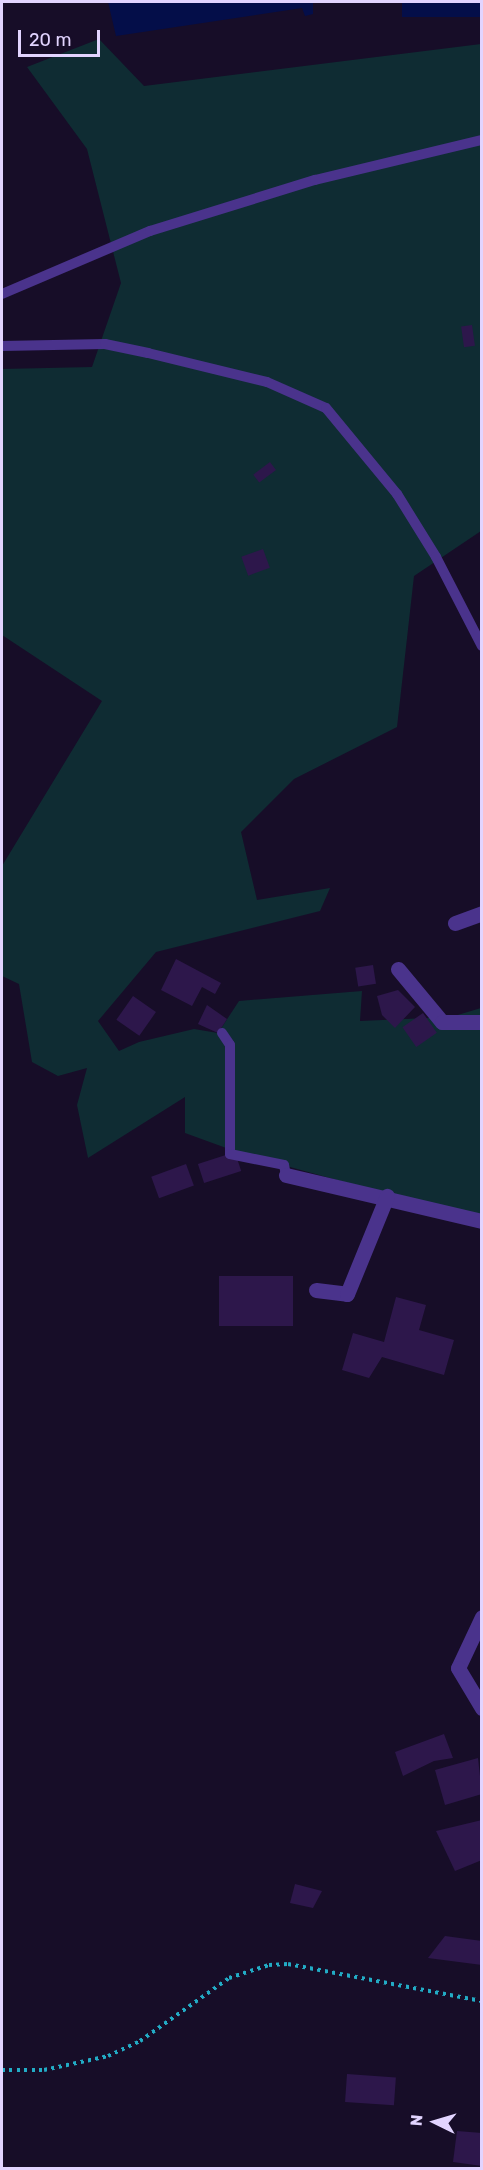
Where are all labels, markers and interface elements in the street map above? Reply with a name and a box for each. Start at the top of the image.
scale bar [21,18,104,56]
text: 20 m [29,29,71,51]
north arrow [405,2092,465,2152]
text: N [407,2114,427,2127]

